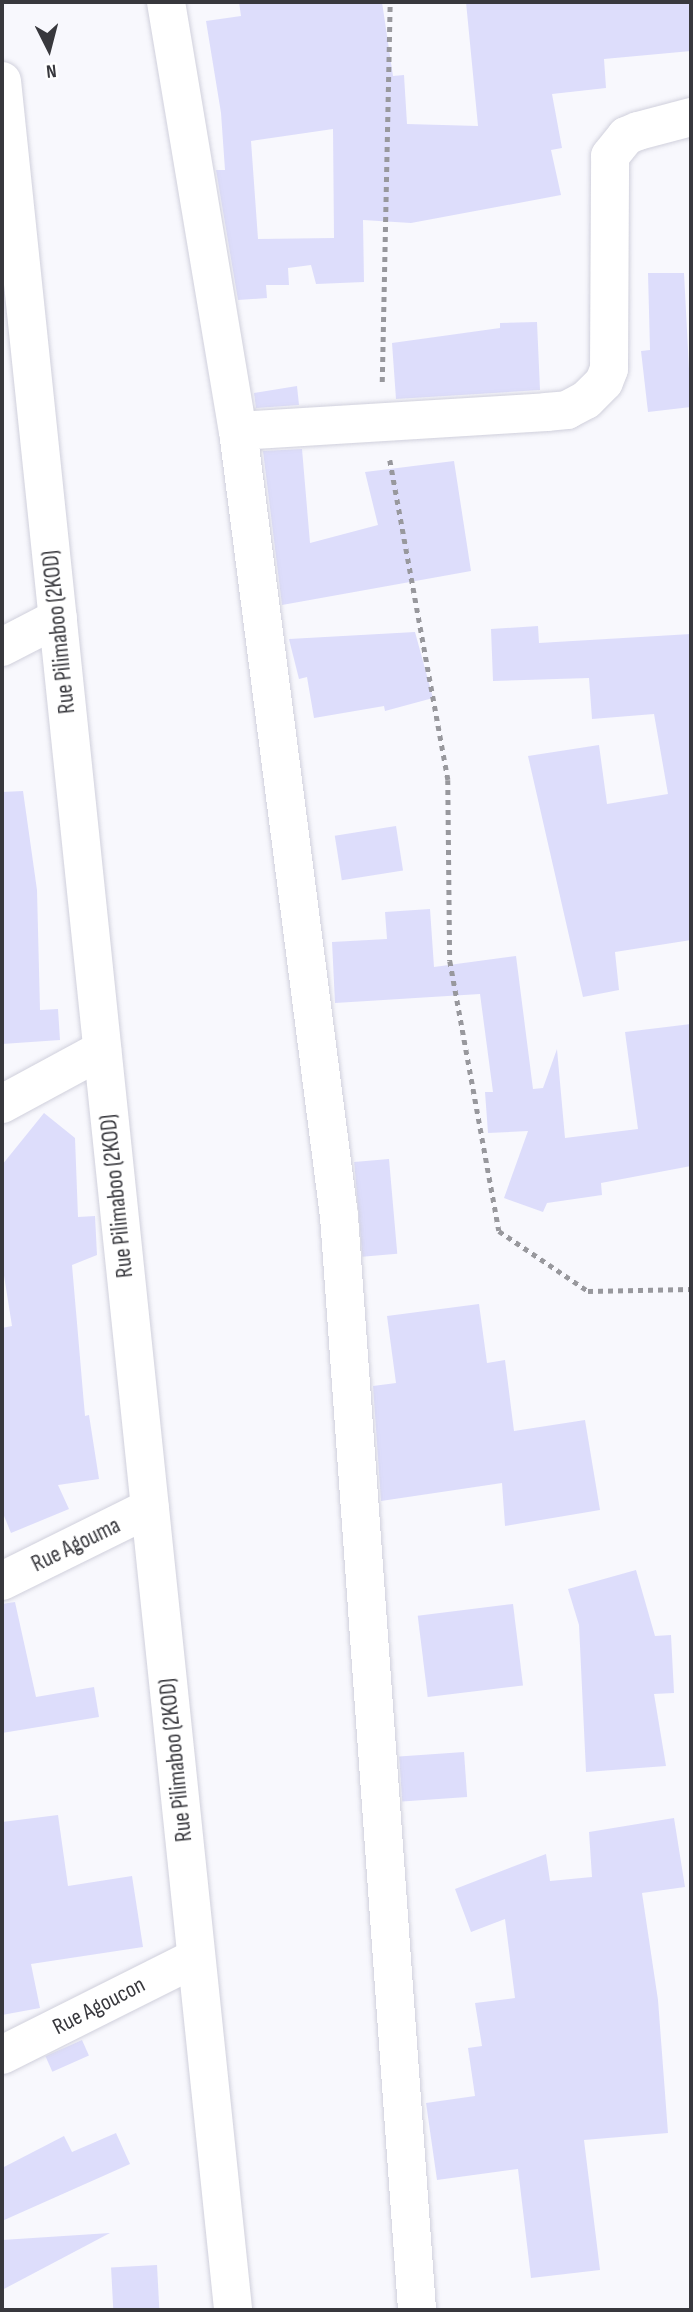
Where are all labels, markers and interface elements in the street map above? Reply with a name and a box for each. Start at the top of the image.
north arrow [14,14,84,84]
text: N [45,58,57,82]
street label: Rue Pilimaboo (2KOD) [37,549,81,715]
street label: Rue Pilimaboo (2KOD) [95,1113,139,1279]
street label: Rue Agouma [27,1512,125,1578]
street label: Rue Pilimaboo (2KOD) [154,1677,198,1843]
street label: Rue Agoucon [48,1971,150,2041]

